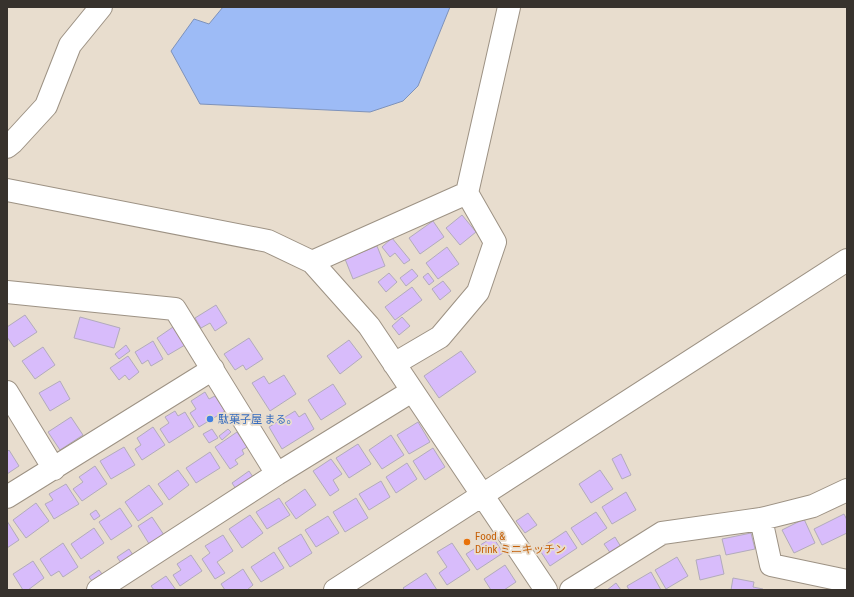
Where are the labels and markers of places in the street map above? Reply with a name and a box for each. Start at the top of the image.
place label: 駄菓子屋 まる。 [218,413,298,426]
marker: 駄菓子屋 まる。 [205,414,215,424]
place label: Food & Drink ミニキッチン [475,530,566,556]
marker: Food & Drink ミニキッチン [462,537,472,547]

